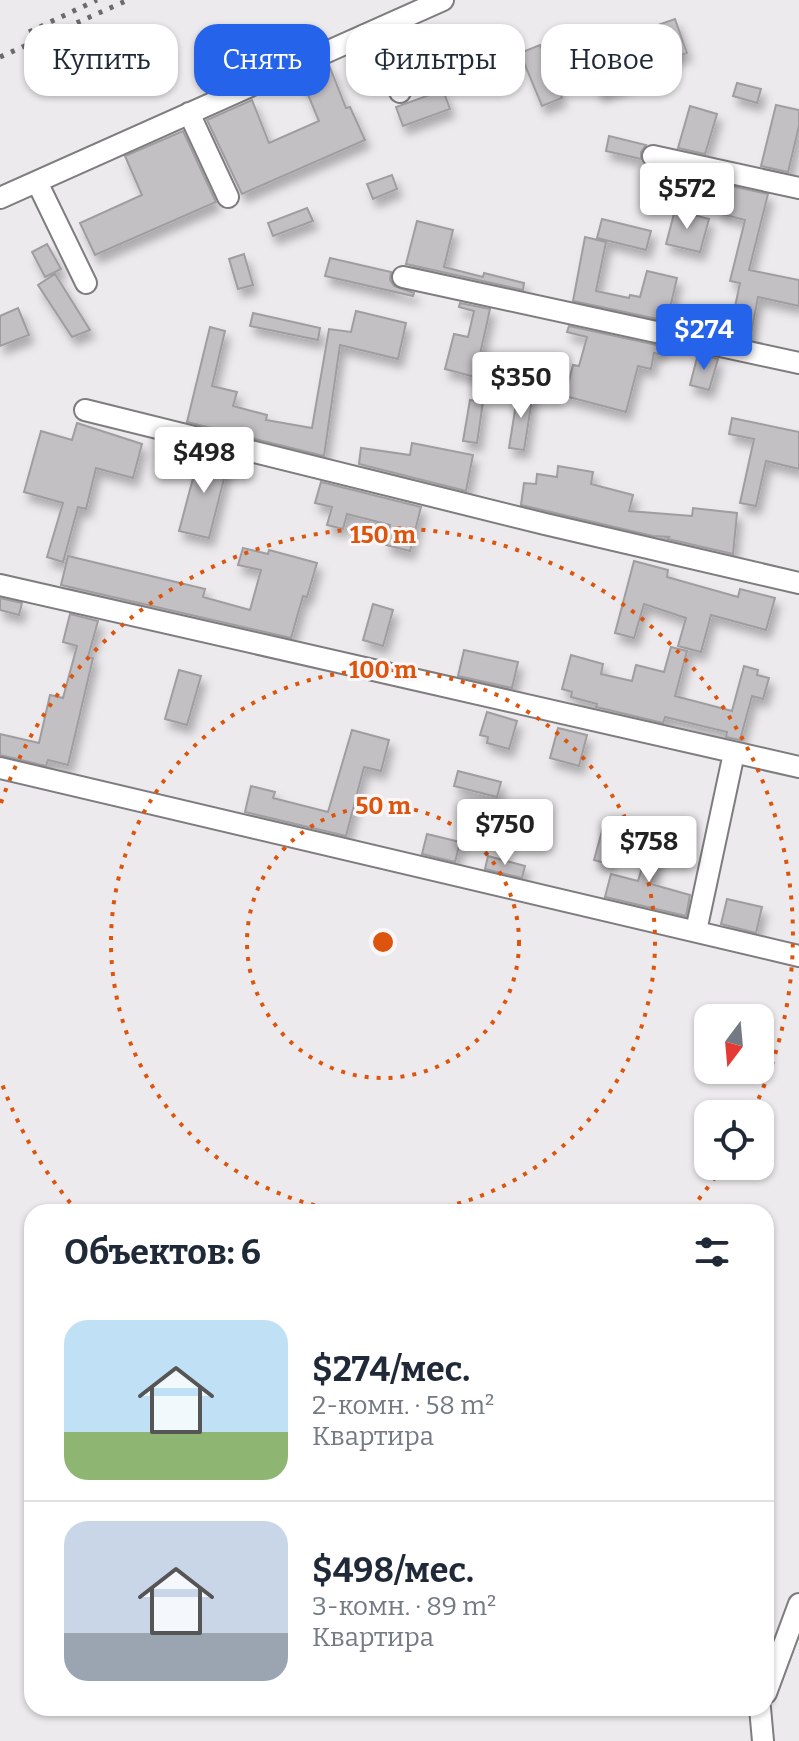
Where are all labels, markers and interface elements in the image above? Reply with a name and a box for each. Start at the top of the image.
chip: Купить [24,24,178,96]
chip: Снять [194,24,330,96]
chip: Фильтры [346,24,525,96]
chip: Новое [541,24,682,96]
pin: $572 [640,163,734,231]
text: $572 [658,173,716,204]
pin: $274 [657,304,751,372]
text: $274 [674,314,734,345]
pin: $350 [474,352,568,420]
text: $350 [490,362,552,393]
pin: $498 [157,427,251,495]
text: $498 [173,437,235,468]
text: 150 m [350,521,416,549]
text: 100 m [349,656,417,684]
text: 50 m [355,792,411,820]
pin: $750 [458,799,552,867]
text: $750 [475,809,535,840]
pin: $758 [602,816,696,884]
text: $758 [620,826,678,857]
centre of rings [369,928,397,956]
north arrow [694,1004,774,1084]
map controls [694,1004,774,1180]
button: locate [694,1100,774,1180]
icon: filters [690,1230,734,1274]
text: Объектов: 6 [64,1232,261,1273]
text: $274/мес. [312,1349,470,1390]
icon: home [128,1352,224,1448]
text: 2-комн. · 58 m² [312,1390,494,1421]
text: Квартира [312,1421,434,1452]
text: $498/мес. [312,1550,474,1591]
icon: home [128,1553,224,1649]
text: 3-комн. · 89 m² [312,1591,496,1622]
text: Квартира [312,1622,434,1653]

